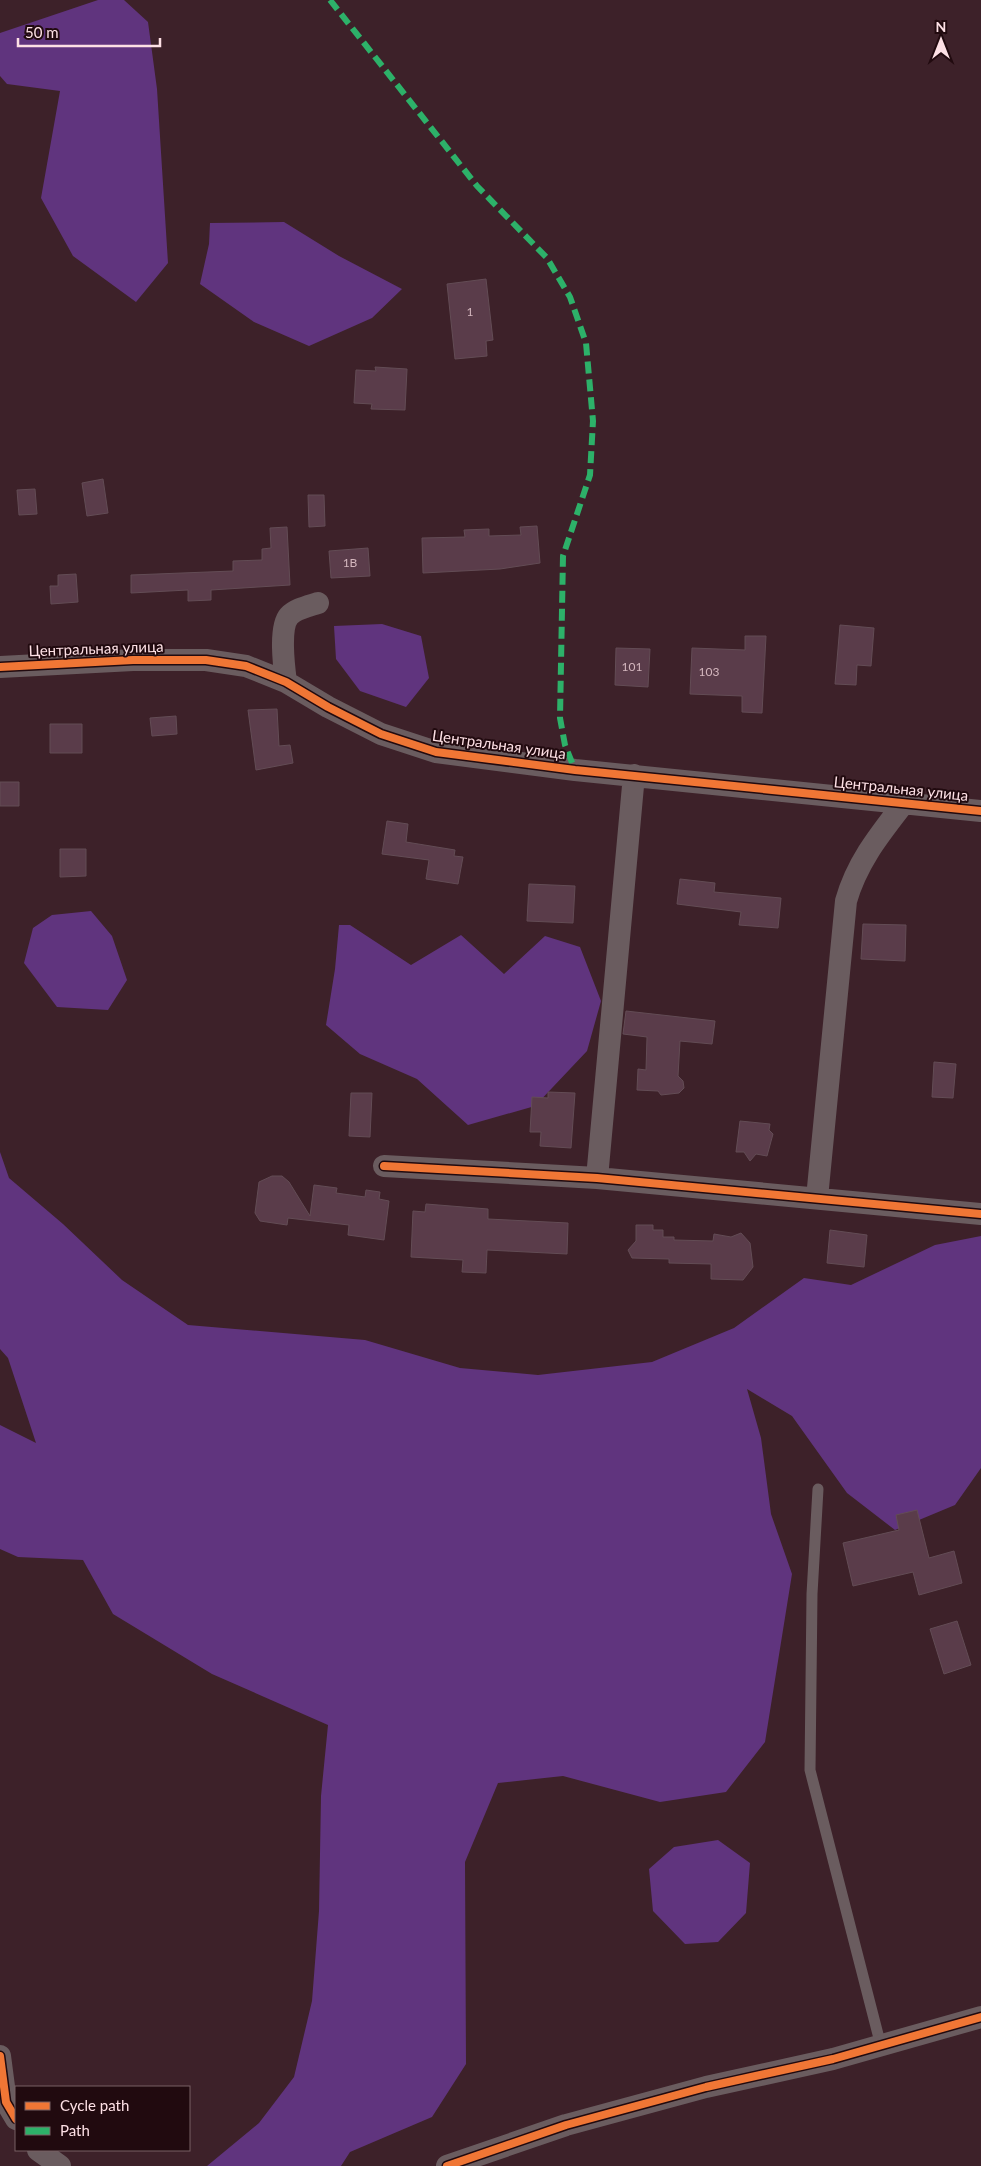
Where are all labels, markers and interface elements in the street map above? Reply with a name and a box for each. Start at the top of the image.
scale bar [18,15,160,47]
north arrow [916,15,966,65]
text: N [936,18,946,35]
text: 50 m [25,23,59,41]
house number: 1 [467,304,474,319]
house number: 1В [343,555,358,570]
street label: Центральная улица [28,637,164,659]
house number: 101 [622,659,642,674]
house number: 103 [699,664,719,679]
street label: Центральная улица [431,726,567,762]
street label: Центральная улица [833,772,969,804]
legend [15,2086,190,2151]
text: Cycle path [60,2096,129,2114]
text: Path [60,2121,90,2139]

